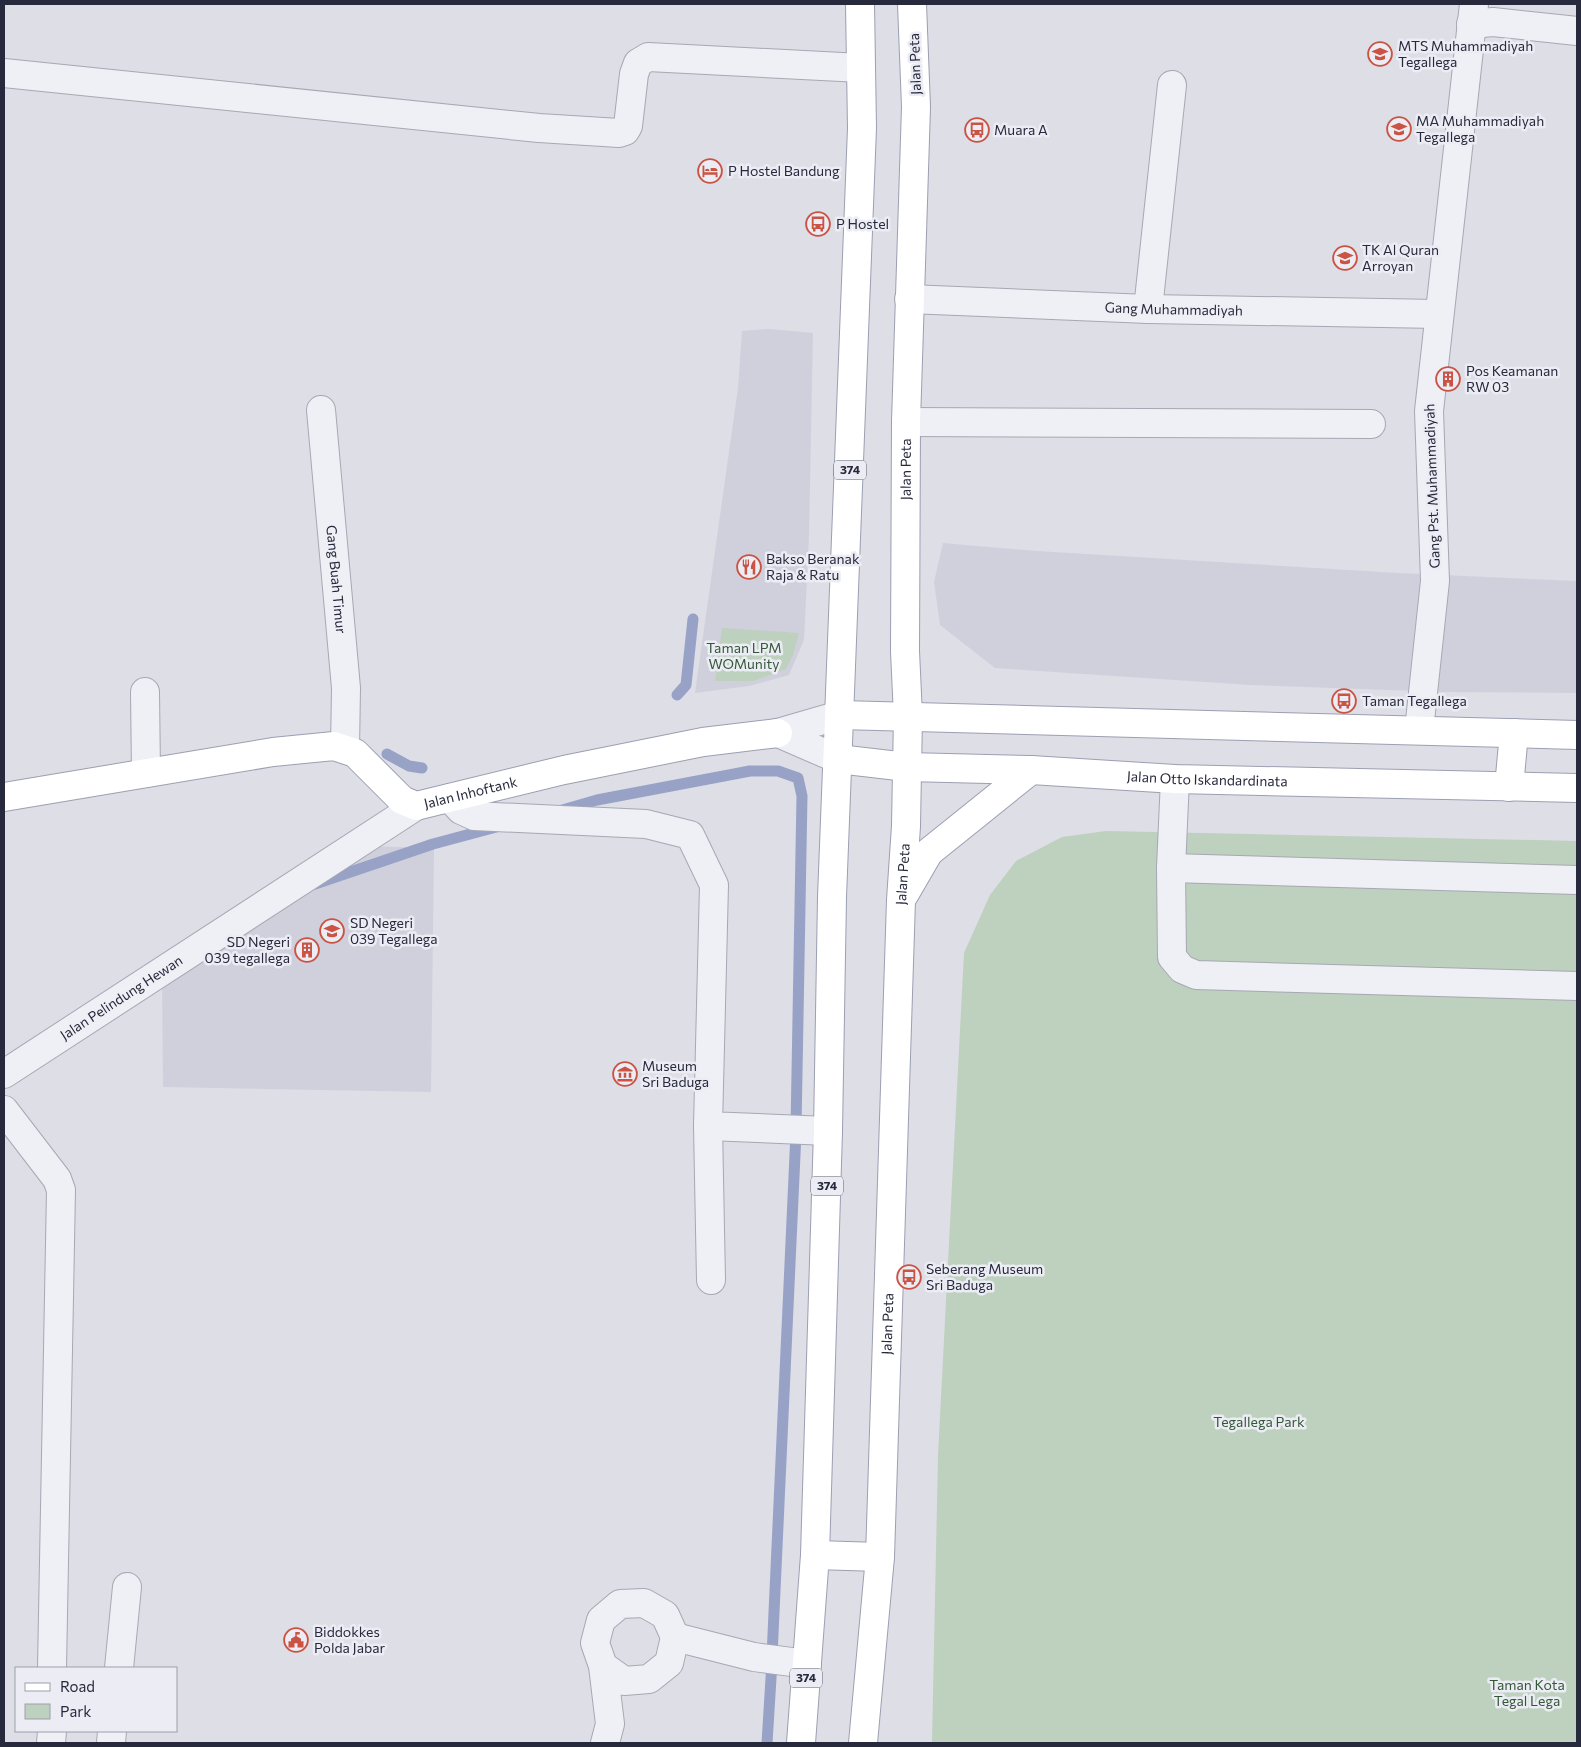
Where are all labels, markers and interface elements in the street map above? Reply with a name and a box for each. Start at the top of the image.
street label: Jalan Peta [905,33,924,95]
place label: MTS Muhammadiyah Tegallega [1398,37,1533,70]
school or university icon: MTS Muhammadiyah Tegallega [1367,41,1393,67]
place label: MA Muhammadiyah Tegallega [1416,112,1544,145]
school or university icon: MA Muhammadiyah Tegallega [1386,116,1412,142]
bus stop icon: Muara A [964,117,990,143]
place label: Muara A [994,121,1048,138]
hotel icon: P Hostel Bandung [697,158,723,184]
place label: P Hostel Bandung [728,162,840,179]
bus stop icon: P Hostel [805,211,831,237]
place label: P Hostel [836,215,889,232]
place label: TK Al Quran Arroyan [1362,241,1439,274]
school or university icon: TK Al Quran Arroyan [1332,245,1358,271]
street label: Gang Muhammadiyah [1104,298,1243,319]
place label: Pos Keamanan RW 03 [1466,362,1558,395]
building icon: Pos Keamanan RW 03 [1435,366,1461,392]
street label: Gang Pst. Muhammadiyah [1420,403,1443,569]
street label: Jalan Peta [897,438,914,500]
road number: 374 [834,460,866,480]
street label: Gang Buah Timur [323,524,350,635]
place label: Bakso Beranak Raja & Ratu [766,550,860,583]
restaurant icon: Bakso Beranak Raja & Ratu [736,554,762,580]
park label: Taman LPM WOMunity [706,639,782,672]
bus stop icon: Taman Tegallega [1331,688,1357,714]
place label: Taman Tegallega [1362,692,1467,709]
street label: Jalan Otto Iskandardinata [1126,767,1288,790]
street label: Jalan Inhoftank [422,773,519,812]
street label: Jalan Peta [892,843,913,905]
place label: SD Negeri 039 Tegallega [350,914,438,947]
school or university icon: SD Negeri 039 Tegallega [319,918,345,944]
place label: SD Negeri 039 tegallega [205,933,290,966]
building icon: SD Negeri 039 tegallega [294,937,320,963]
street label: Jalan Pelindung Hewan [57,951,185,1043]
place label: Museum Sri Baduga [642,1057,709,1090]
museum icon: Museum Sri Baduga [612,1061,638,1087]
road number: 374 [811,1176,843,1196]
place label: Seberang Museum Sri Baduga [926,1260,1043,1293]
bus stop icon: Seberang Museum Sri Baduga [896,1264,922,1290]
street label: Jalan Peta [877,1293,896,1355]
park label: Tegallega Park [1213,1413,1305,1430]
place label: Biddokkes Polda Jabar [314,1623,386,1656]
public building icon: Biddokkes Polda Jabar [283,1627,309,1653]
legend [15,1667,178,1732]
road number: 374 [790,1669,822,1688]
park label: Taman Kota Tegal Lega [1489,1676,1565,1709]
text: Road [60,1677,95,1695]
text: Park [60,1702,91,1720]

